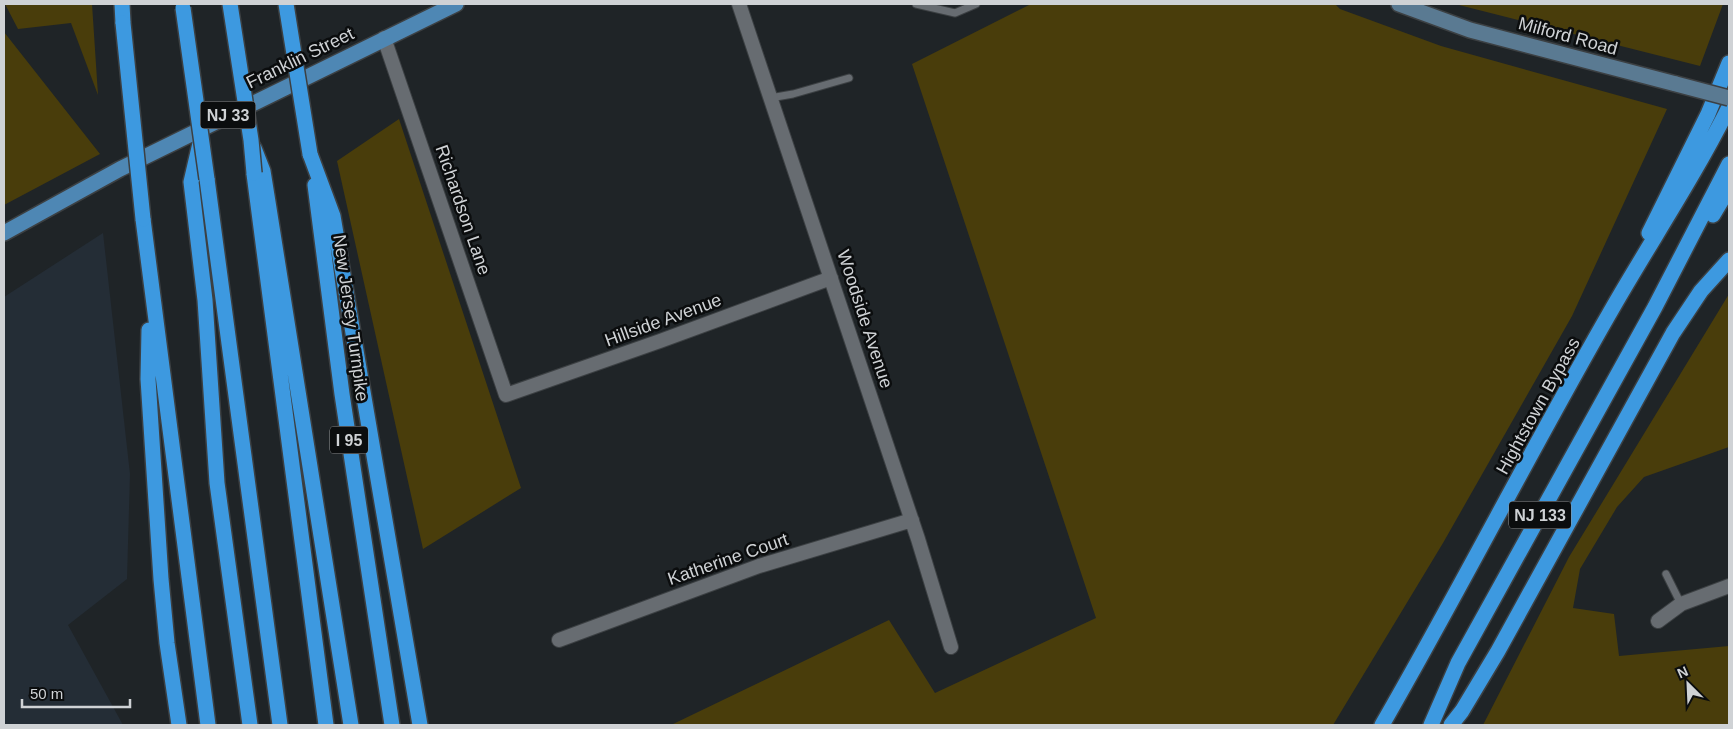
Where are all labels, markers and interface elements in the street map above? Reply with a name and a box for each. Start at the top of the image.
street label: Milford Road [1516,13,1620,59]
street label: Franklin Street [243,23,357,93]
road number: NJ 33 [200,102,256,128]
street label: Richardson Lane [431,142,495,278]
street label: New Jersey Turnpike [329,233,373,403]
street label: Woodside Avenue [833,247,897,391]
street label: Hillside Avenue [602,290,724,350]
street label: Hightstown Bypass [1492,334,1584,478]
road number: I 95 [330,426,368,454]
road number: NJ 133 [1509,502,1571,528]
street label: Katherine Court [665,529,791,589]
north arrow [1663,659,1713,709]
text: N [1675,663,1691,681]
scale bar [22,676,130,708]
text: 50 m [30,685,63,702]

